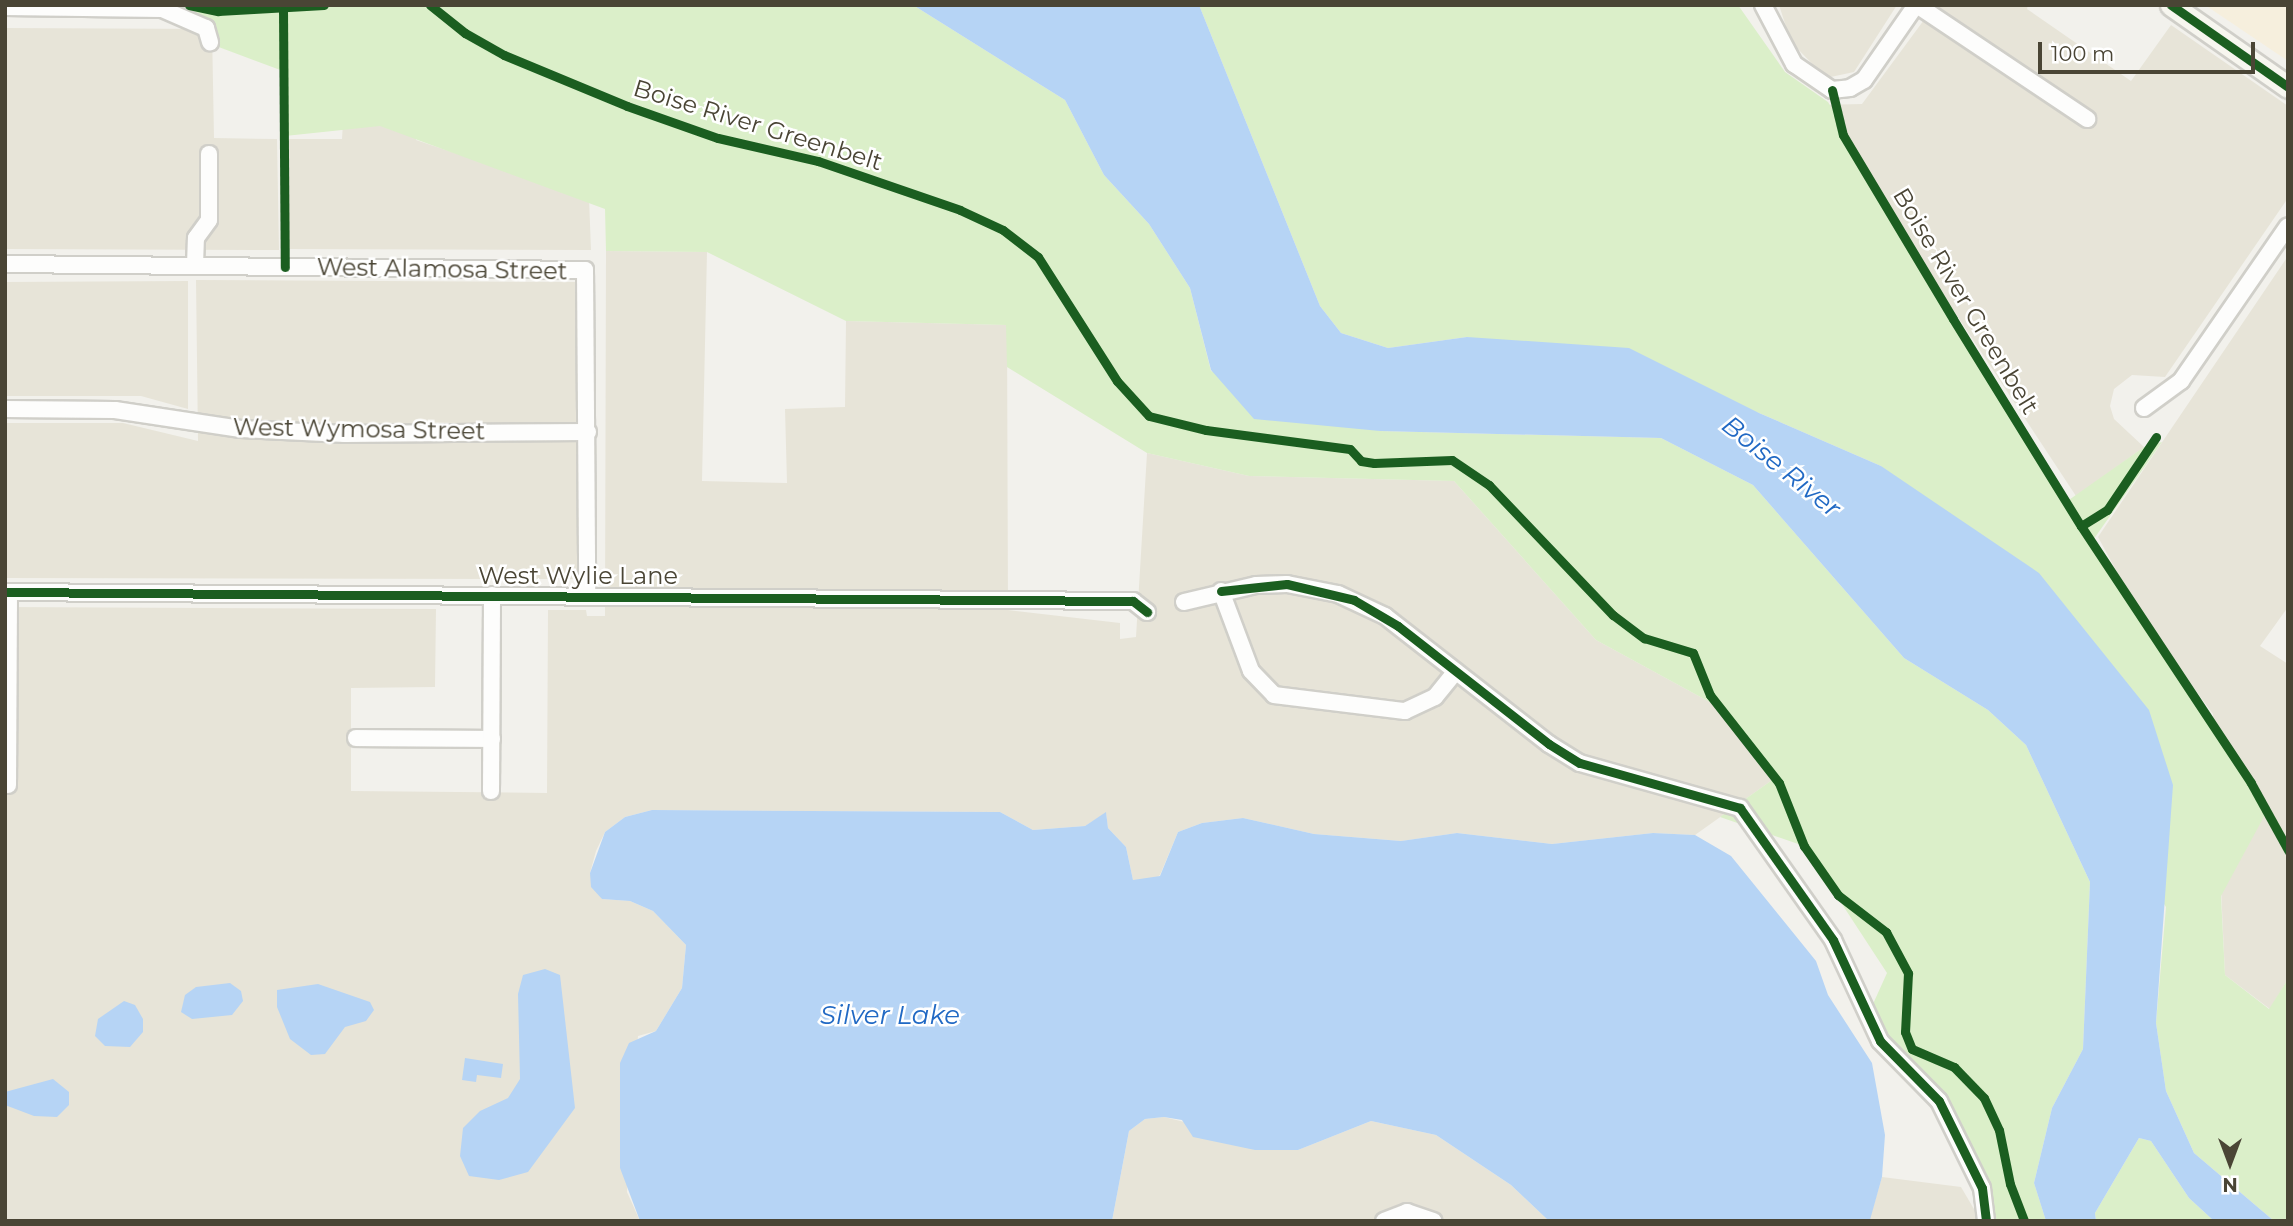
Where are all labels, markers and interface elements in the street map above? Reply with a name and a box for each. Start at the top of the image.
scale bar [2041,28,2258,72]
text: 100 m [2051,41,2114,66]
street label: Boise River Greenbelt [630,73,886,177]
street label: Boise River Greenbelt [1887,183,2045,419]
street label: West Alamosa Street [316,252,568,286]
water label: Boise River [1715,410,1847,524]
street label: West Wymosa Street [233,412,485,446]
street label: West Wylie Lane [478,562,678,590]
water label: Silver Lake [820,1000,960,1032]
north arrow [2195,1128,2265,1198]
text: N [2222,1173,2238,1196]

